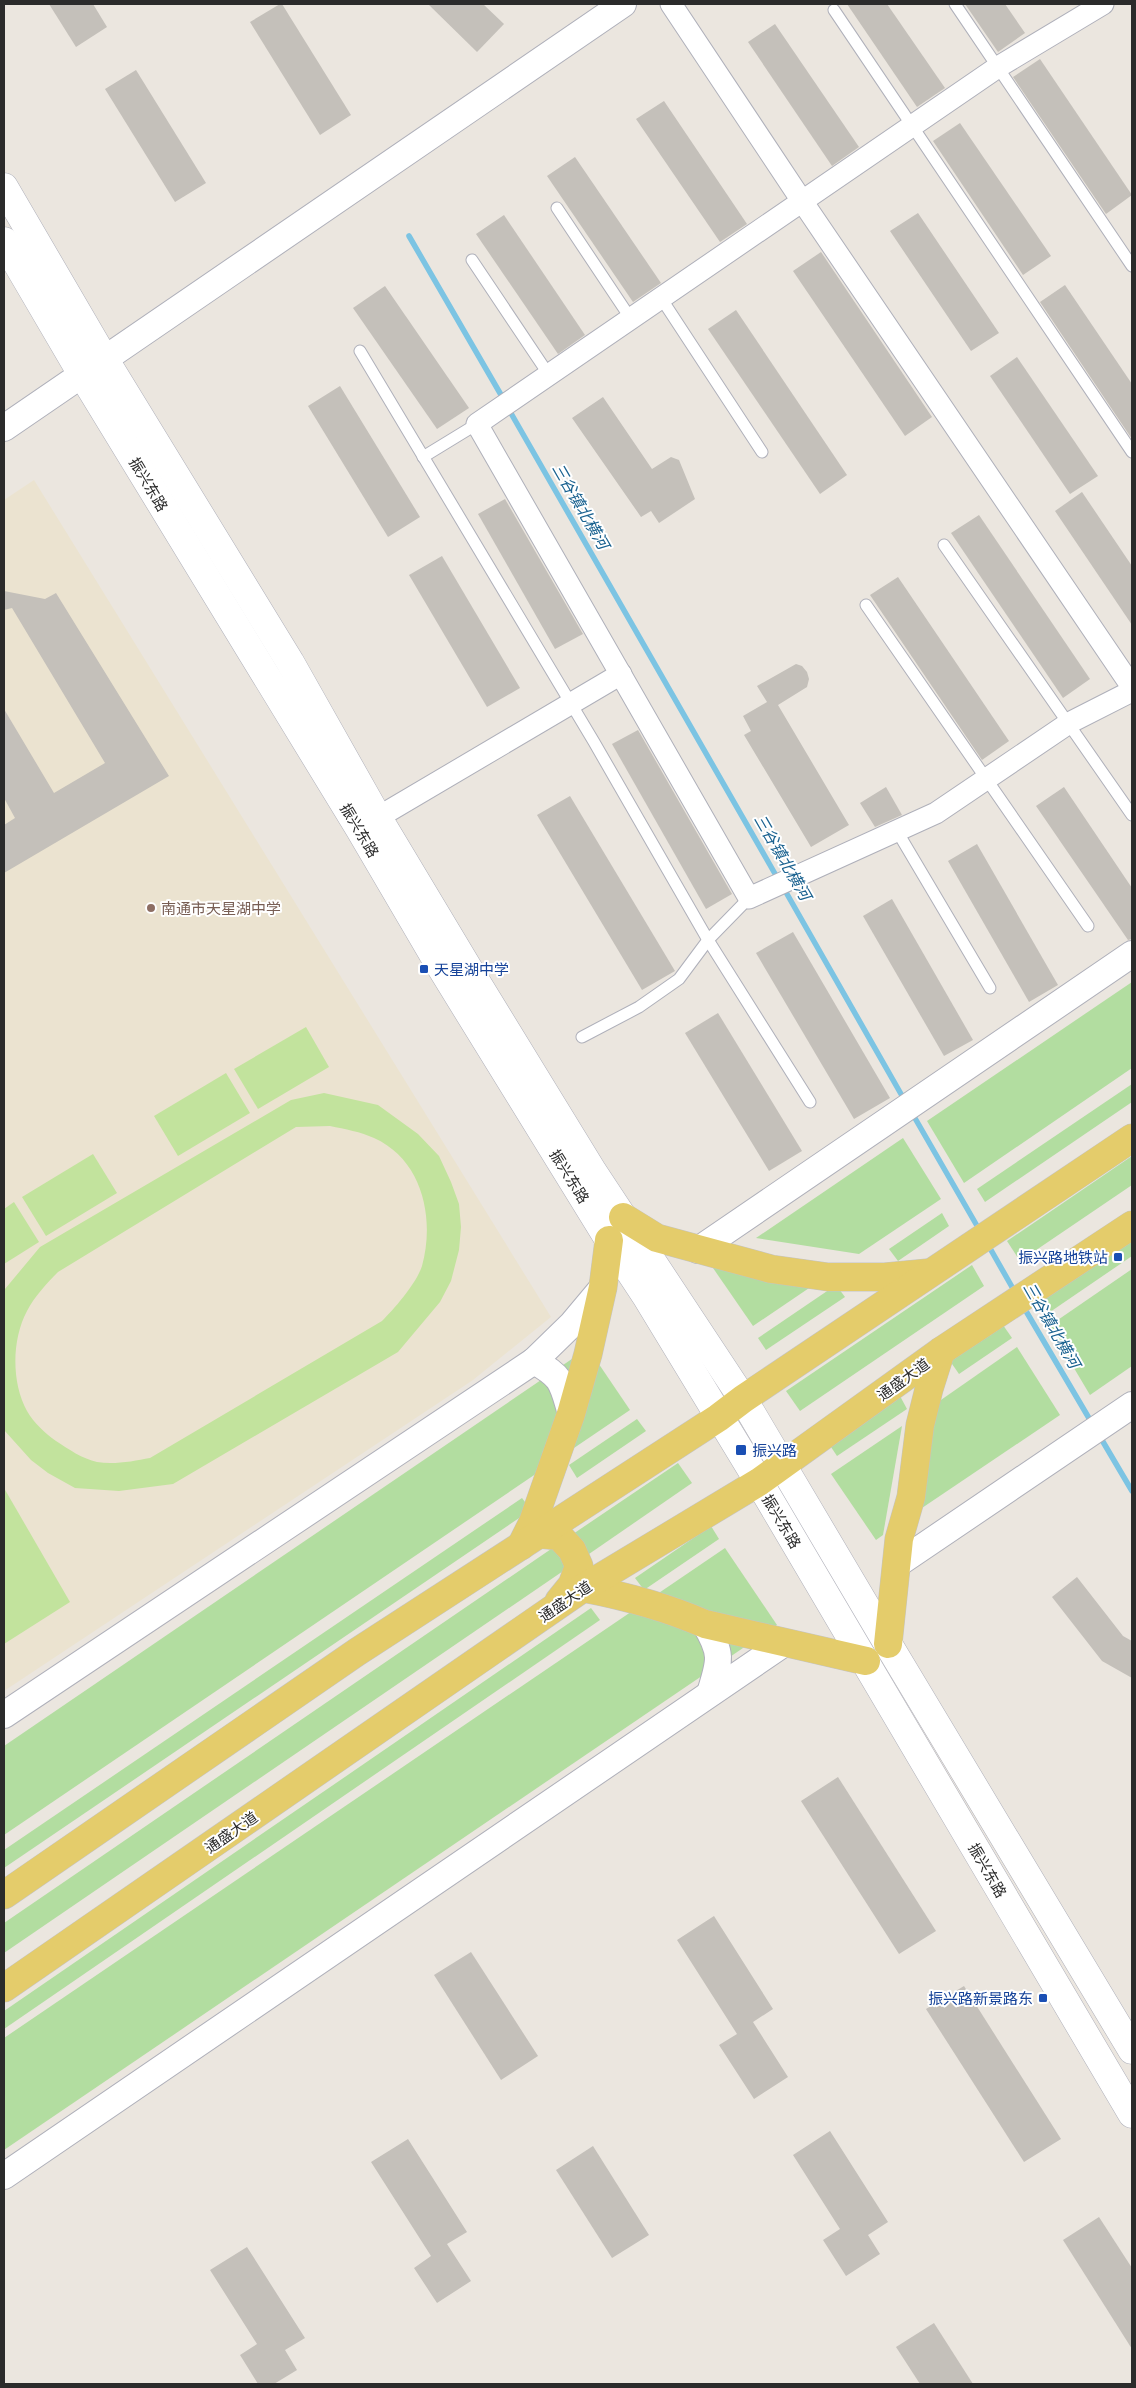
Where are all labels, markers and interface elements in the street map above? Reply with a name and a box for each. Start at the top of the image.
street label: 振兴东路 [125,453,173,515]
water label: 三谷镇北横河 [547,459,616,556]
street label: 振兴东路 [336,799,384,861]
water label: 三谷镇北横河 [749,810,818,907]
place label: 南通市天星湖中学 [161,898,281,918]
marker: 南通市天星湖中学 [145,902,157,914]
place label: 天星湖中学 [434,959,509,979]
marker: 天星湖中学 [418,963,430,975]
street label: 振兴东路 [546,1145,594,1207]
place label: 振兴路地铁站 [1018,1247,1108,1267]
marker: 振兴路地铁站 [1112,1251,1124,1263]
water label: 三谷镇北横河 [1018,1278,1087,1375]
street label: 通盛大道 [873,1353,933,1405]
place label: 振兴路 [752,1440,797,1460]
marker: 振兴路 [734,1443,748,1457]
street label: 振兴东路 [758,1490,806,1552]
street label: 通盛大道 [535,1576,595,1626]
street label: 通盛大道 [201,1807,261,1857]
street label: 振兴东路 [964,1839,1012,1901]
place label: 振兴路新景路东 [928,1988,1033,2008]
marker: 振兴路新景路东 [1037,1992,1049,2004]

